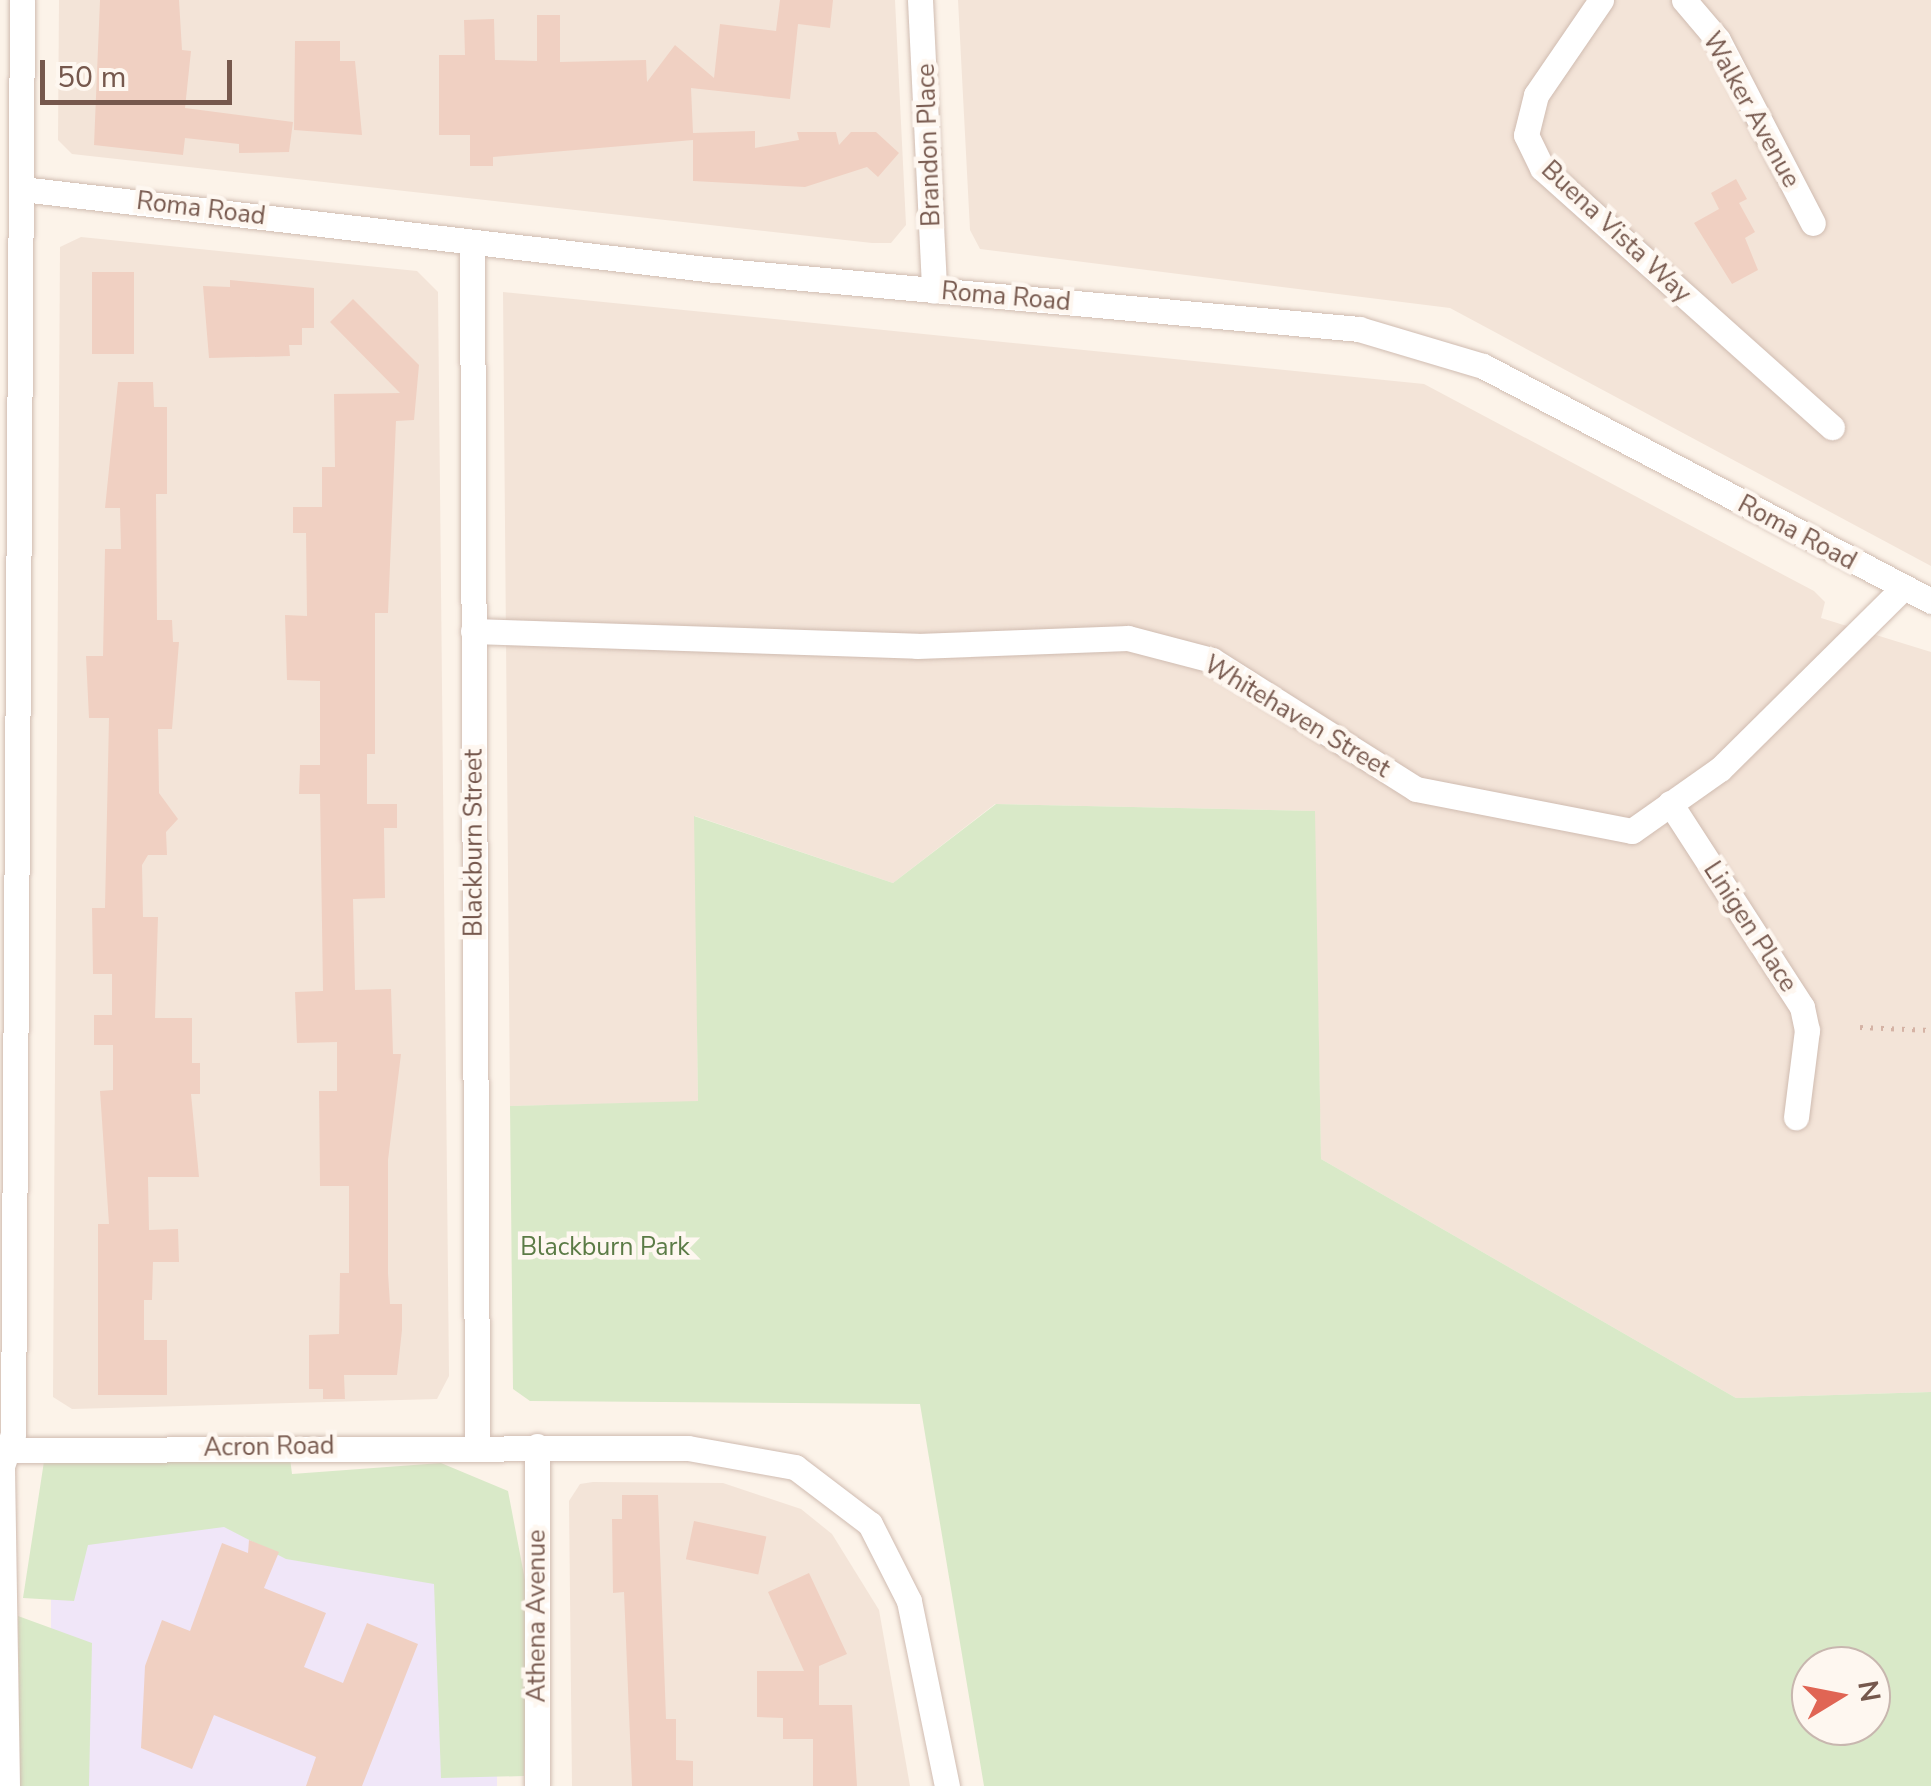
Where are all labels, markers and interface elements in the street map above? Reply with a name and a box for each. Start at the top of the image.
street label: Walker Avenue [1696,27,1806,193]
scale bar [45,40,238,102]
text: 50 m [57,57,126,98]
street label: Brandon Place [911,63,947,227]
street label: Buena Vista Way [1535,155,1697,309]
street label: Roma Road [135,186,267,232]
street label: Roma Road [940,276,1072,318]
street label: Roma Road [1733,489,1861,577]
street label: Whitehaven Street [1199,650,1395,784]
street label: Blackburn Street [459,749,489,937]
street label: Linigen Place [1697,856,1803,998]
park label: Blackburn Park [520,1232,690,1262]
street label: Acron Road [203,1431,335,1463]
street label: Athena Avenue [522,1529,552,1703]
north arrow [1791,1646,1891,1746]
text: N [1848,1678,1889,1705]

